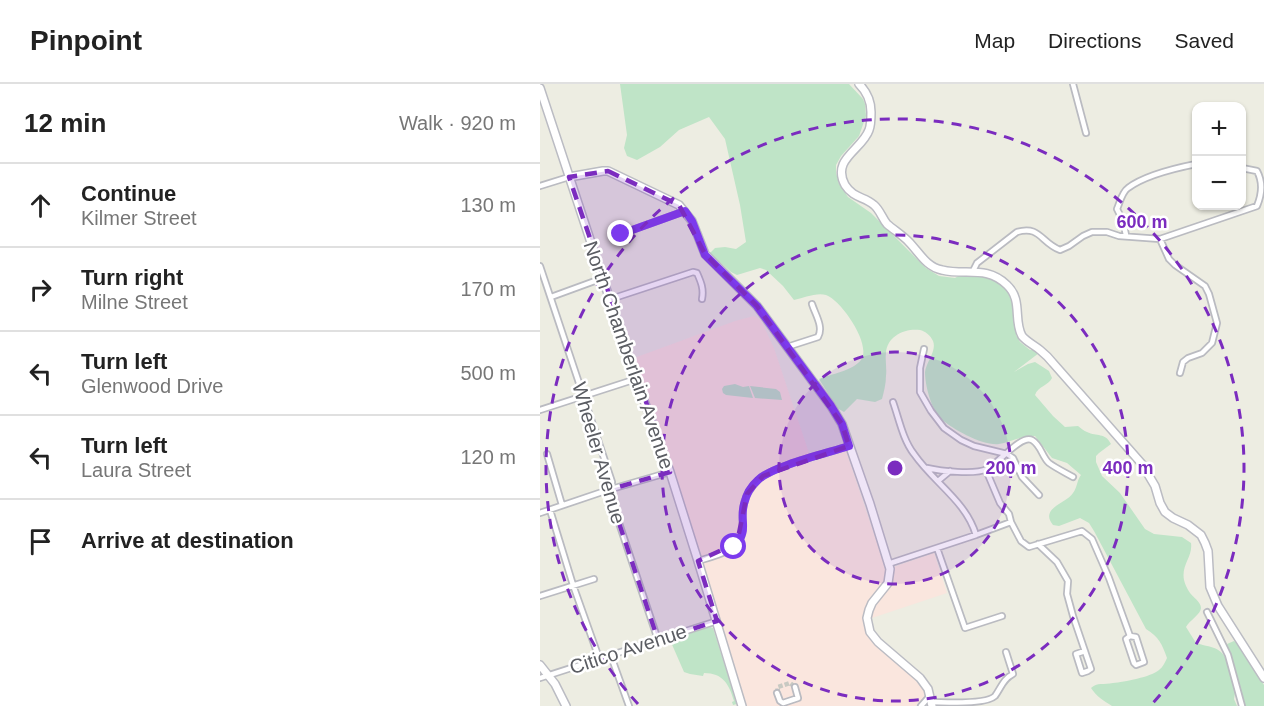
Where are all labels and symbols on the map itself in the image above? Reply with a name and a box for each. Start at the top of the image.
text: 600 m [1116,212,1168,232]
route end [607,220,633,246]
street label: North Chamberlain Avenue [580,238,678,472]
street label: Wheeler Avenue [568,380,630,526]
centre of rings [885,458,905,478]
text: 200 m [985,458,1037,478]
text: 400 m [1102,458,1154,478]
route start [720,533,746,559]
street label: Citico Avenue [567,620,689,678]

